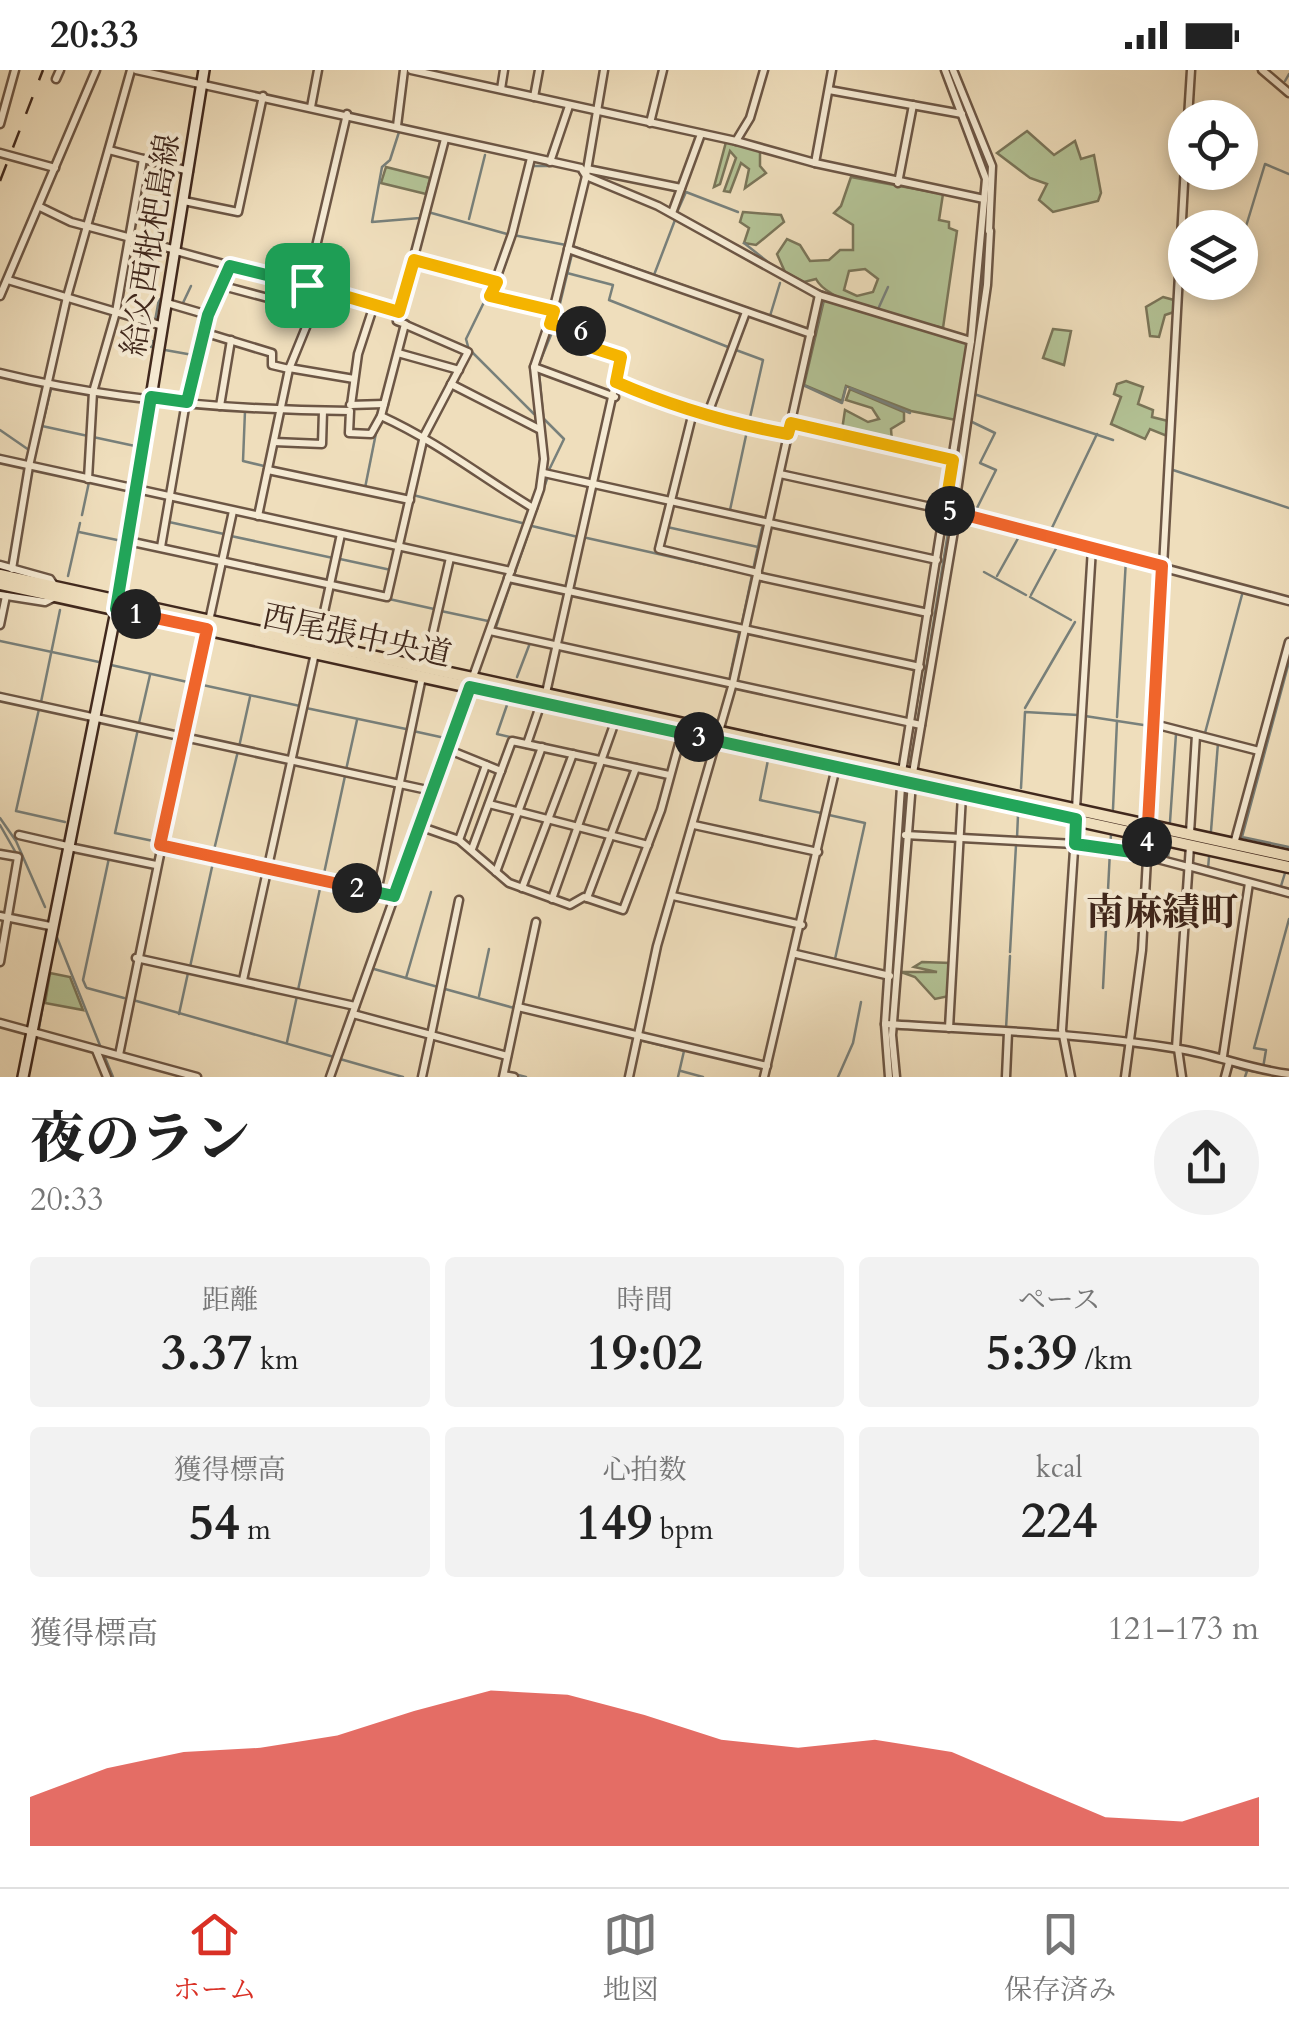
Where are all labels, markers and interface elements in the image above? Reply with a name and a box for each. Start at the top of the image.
text: 20:33 [50,9,139,61]
map controls [1168,100,1258,300]
button: locate [1168,100,1258,190]
street label: 給父西枇杷島線 [112,131,190,359]
button: layers [1168,210,1258,300]
pin [265,243,350,328]
icon: arrive [280,258,335,313]
pin: 6 [556,306,606,356]
text: 6 [574,312,588,350]
pin: 5 [925,486,975,536]
text: 5 [943,492,957,530]
pin: 1 [111,589,161,639]
text: 1 [129,595,143,633]
street label: 西尾張中央道 [259,595,455,677]
pin: 3 [674,712,724,762]
text: 3 [692,718,706,756]
pin: 4 [1122,817,1172,867]
text: 4 [1140,823,1154,861]
pin: 2 [332,863,382,913]
text: 2 [350,869,364,907]
district label: 南麻績町 [1086,887,1238,939]
text: 夜のラン [30,1103,250,1177]
button: share [1154,1110,1259,1215]
text: 20:33 [30,1178,104,1222]
text: 距離 [202,1281,258,1319]
text: 時間 [616,1281,673,1319]
text: ペース [1018,1281,1100,1319]
text: 3.37 [161,1319,252,1387]
text: 19:02 [586,1319,703,1387]
text: 5:39 [986,1319,1077,1387]
text: km [252,1341,299,1379]
text: /km [1077,1341,1132,1379]
text: kcal [1036,1449,1083,1487]
text: 獲得標高 [174,1451,286,1489]
text: 心拍数 [602,1451,687,1489]
text: 224 [1021,1487,1098,1555]
text: 54 [189,1489,240,1557]
text: 149 [576,1489,652,1557]
text: m [240,1511,271,1549]
text: bpm [652,1511,713,1549]
text: 121–173 m [1107,1607,1259,1651]
text: 獲得標高 [30,1612,158,1656]
tab: ホーム [173,1907,257,2009]
tab: 地図 [602,1907,658,2009]
tab: 保存済み [1004,1907,1116,2009]

